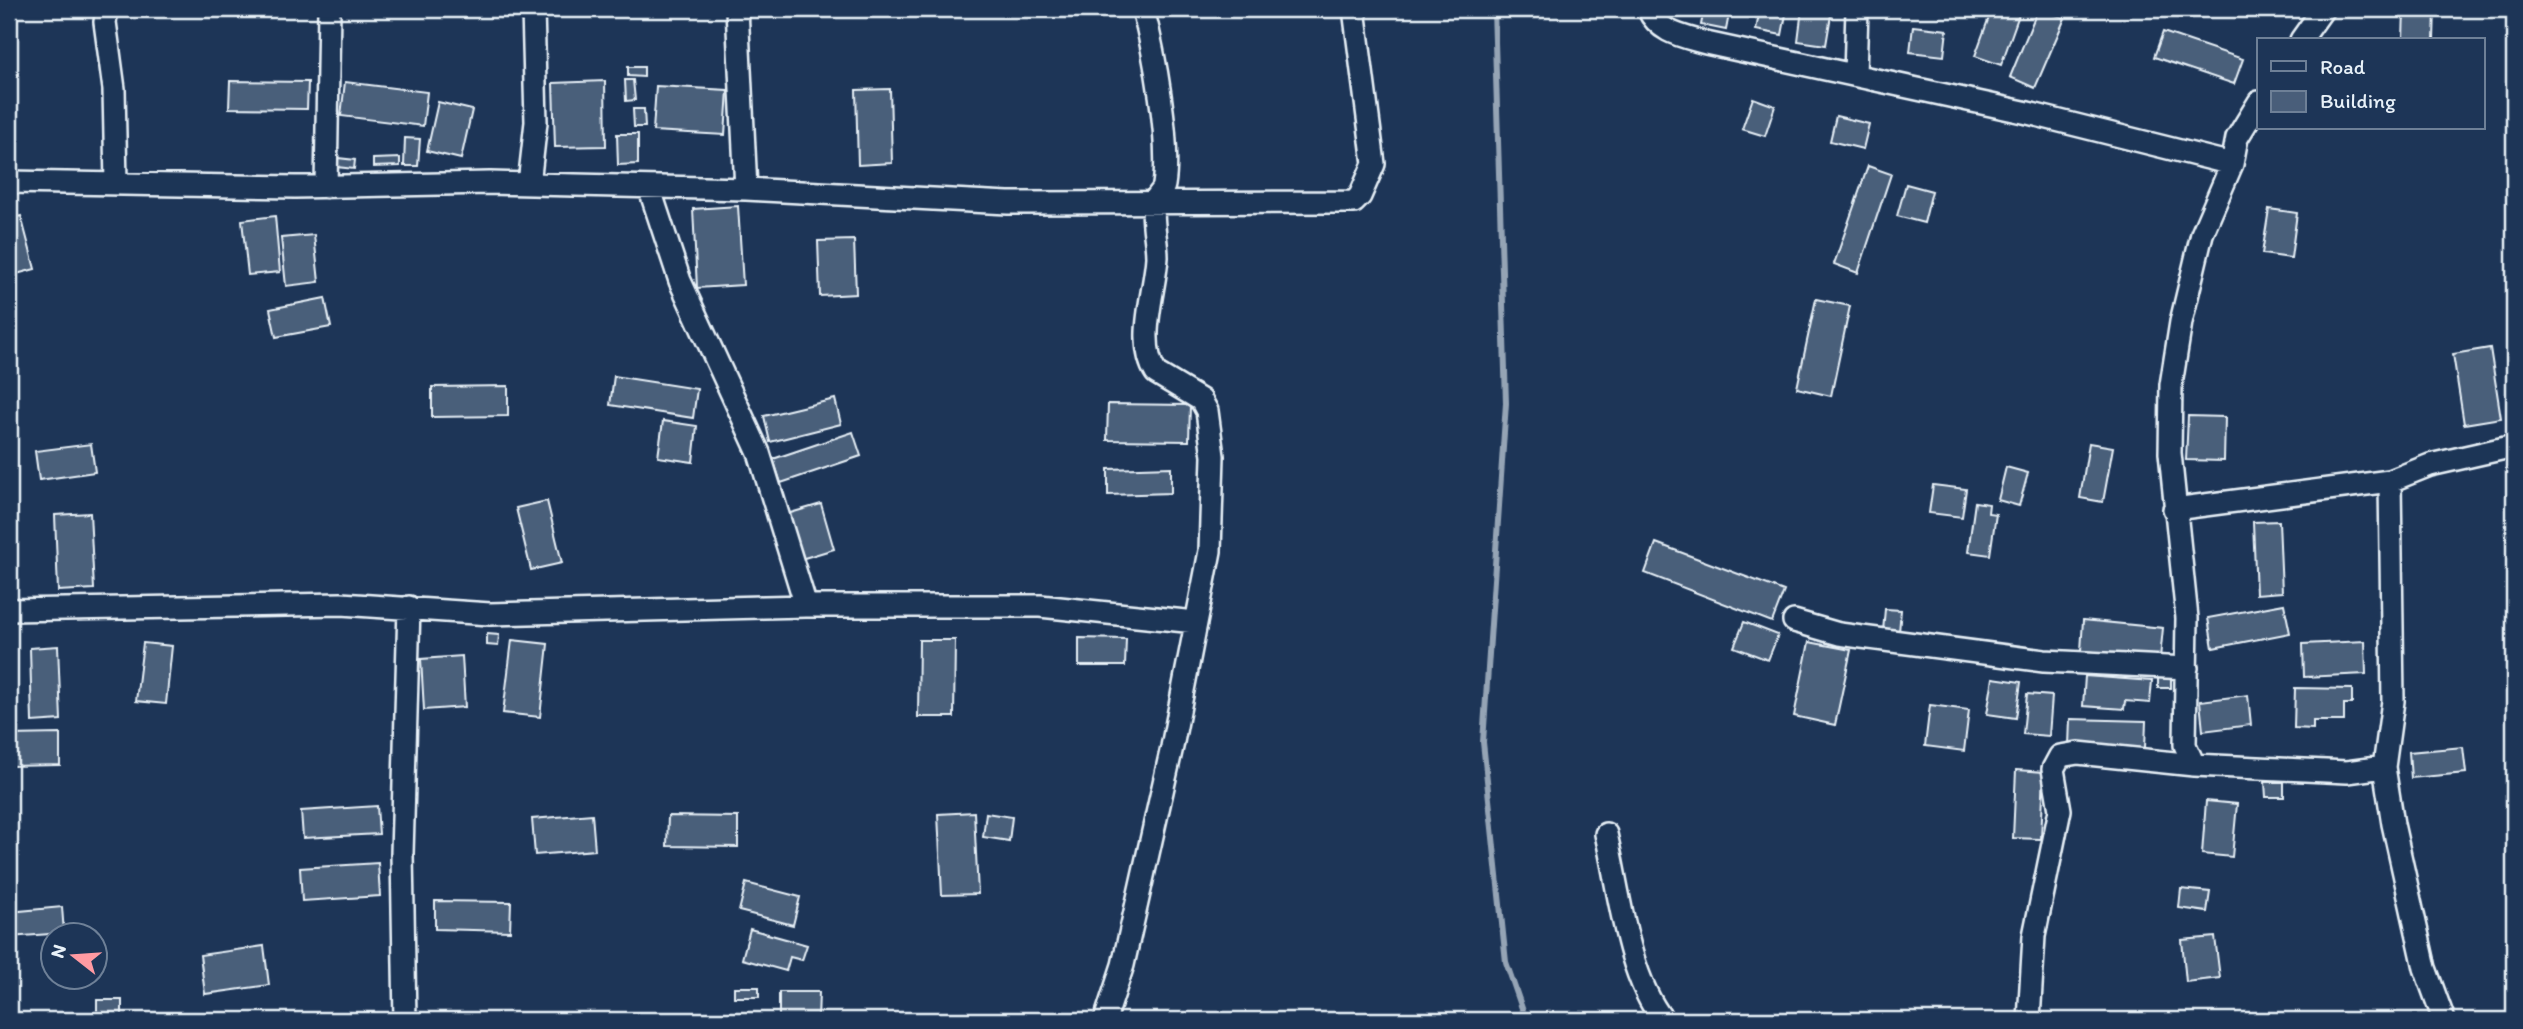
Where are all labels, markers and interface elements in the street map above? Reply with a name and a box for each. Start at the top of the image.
legend [2257,38,2484,130]
text: Road [2320,54,2366,79]
text: Building [2320,88,2396,113]
north arrow [38,920,108,990]
text: N [45,942,71,961]

